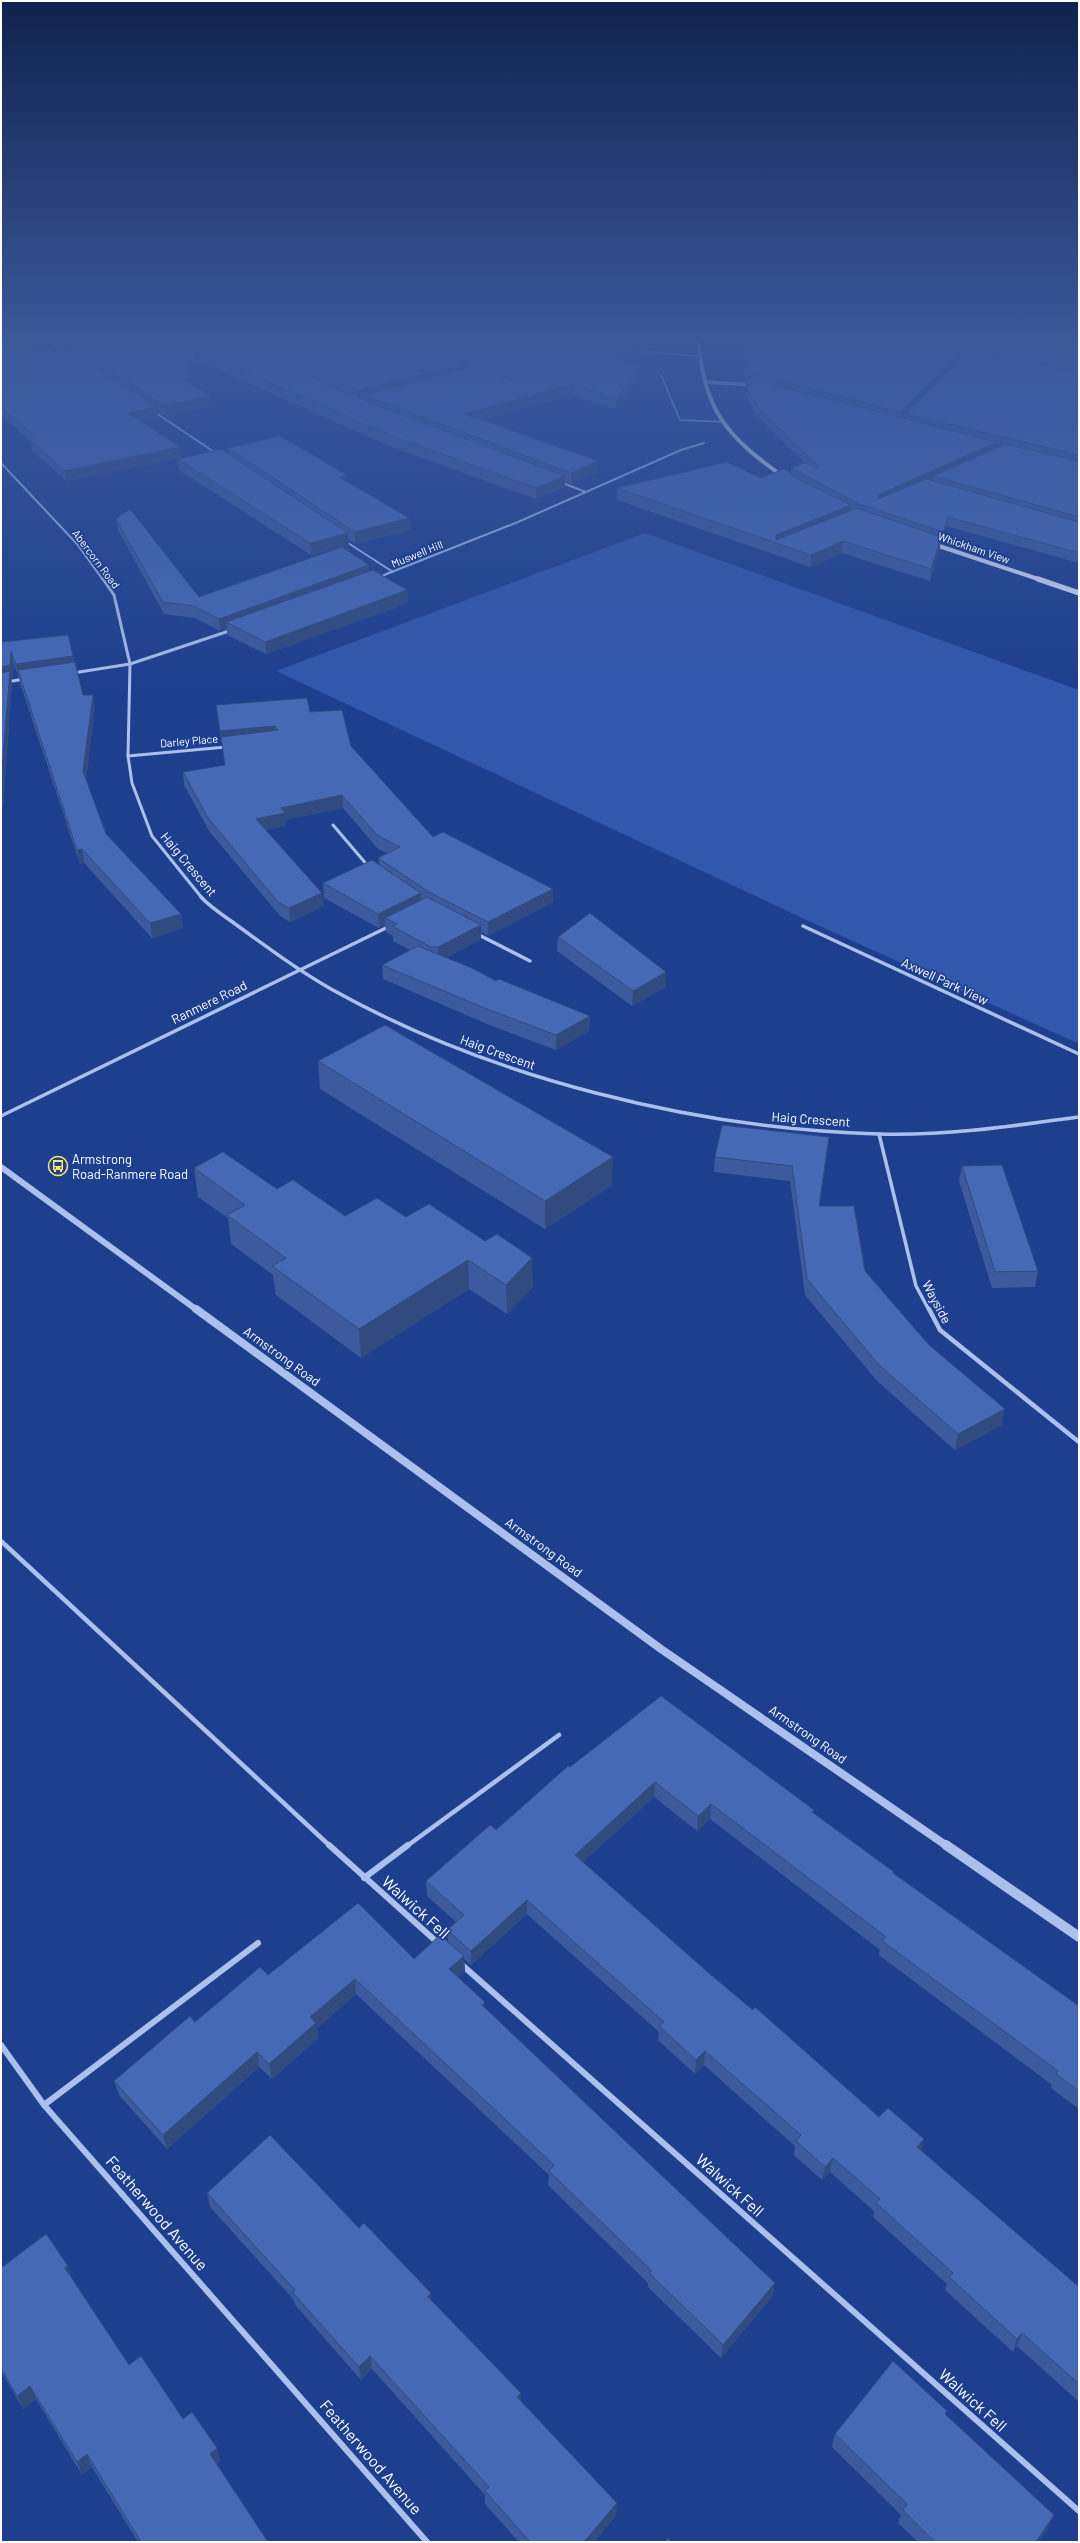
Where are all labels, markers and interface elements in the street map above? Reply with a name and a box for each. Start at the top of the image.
street label: Abercorn Road [70,527,123,591]
street label: Whickham View [936,529,1012,566]
street label: Muswell Hill [389,537,445,570]
street label: Darley Place [159,731,219,750]
street label: Haig Crescent [157,829,221,899]
street label: Axwell Park View [899,954,991,1008]
street label: Ranmere Road [169,977,249,1027]
street label: Haig Crescent [458,1031,538,1073]
street label: Haig Crescent [771,1108,851,1130]
place label: Armstrong Road-Ranmere Road [72,1151,188,1182]
bus stop icon: Armstrong Road-Ranmere Road [47,1155,69,1177]
street label: Wayside [919,1278,955,1326]
street label: Armstrong Road [240,1323,324,1389]
street label: Armstrong Road [502,1514,586,1580]
street label: Armstrong Road [766,1701,850,1767]
street label: Walwick Fell [379,1871,454,1942]
street label: Walwick Fell [693,2149,768,2220]
street label: Featherwood Avenue [102,2151,212,2274]
street label: Walwick Fell [936,2364,1011,2435]
street label: Featherwood Avenue [316,2395,426,2518]

